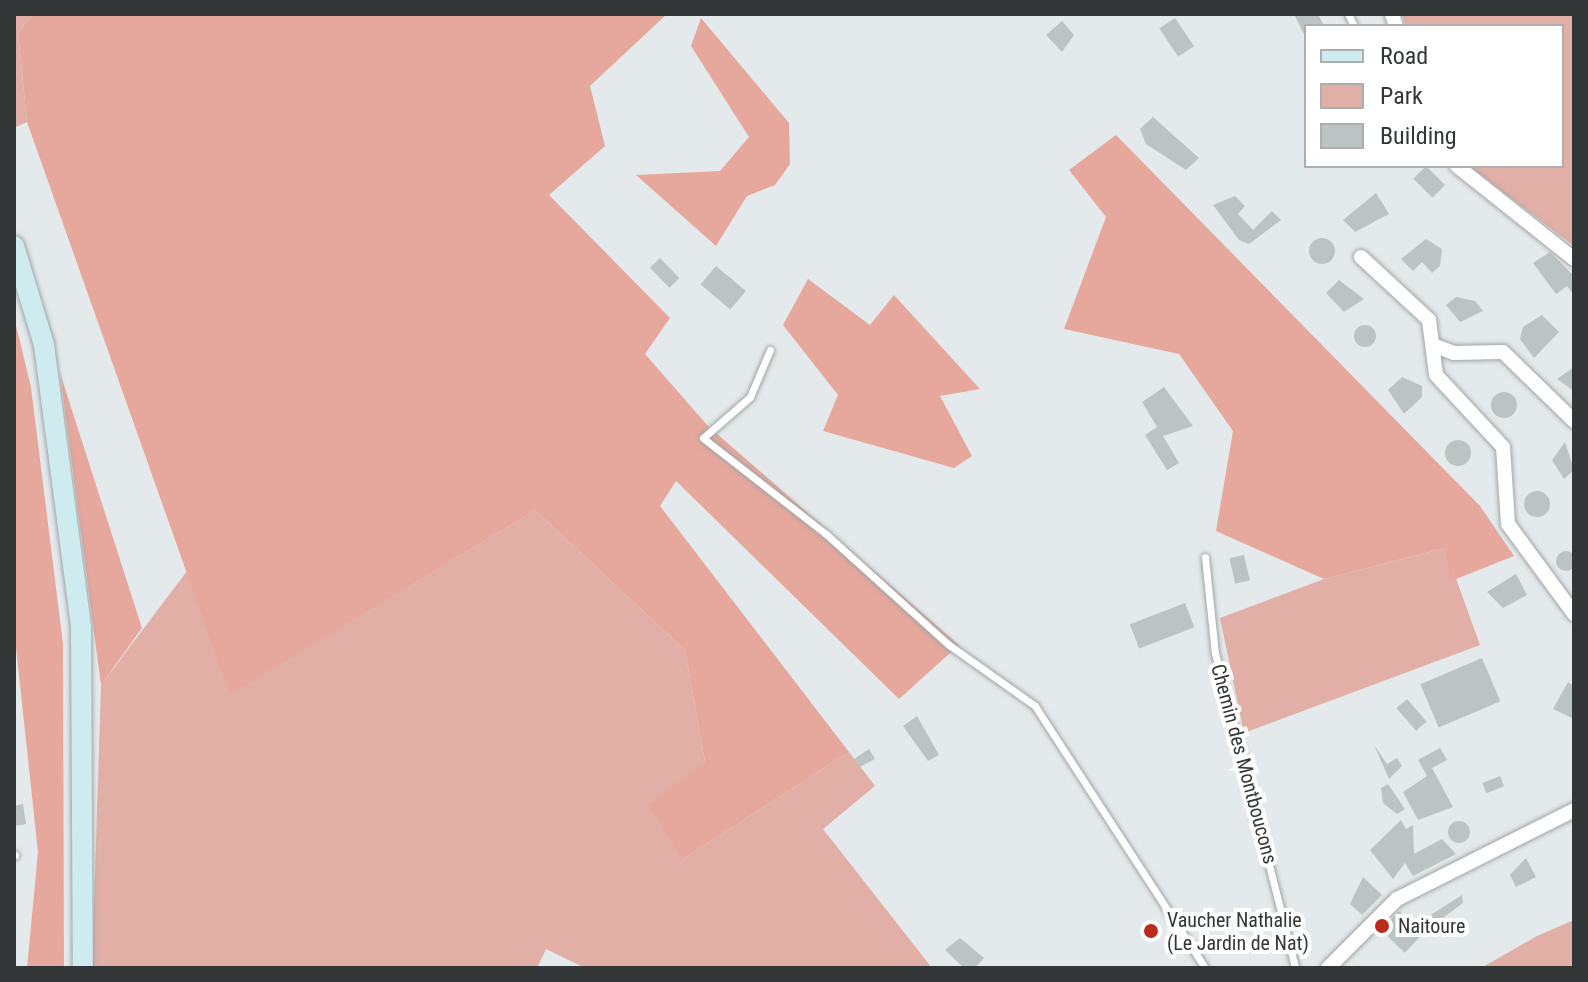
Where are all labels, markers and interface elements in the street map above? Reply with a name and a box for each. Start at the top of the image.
legend [1304,24,1564,168]
text: Road [1380,42,1428,70]
text: Park [1380,82,1423,110]
text: Building [1380,122,1457,150]
street label: Chemin des Montboucons [1206,662,1282,866]
place label: Vaucher Nathalie (Le Jardin de Nat) [1167,908,1309,955]
place label: Naitoure [1398,914,1465,938]
marker: Naitoure [1373,917,1391,935]
marker: Vaucher Nathalie (Le Jardin de Nat) [1142,922,1160,940]

